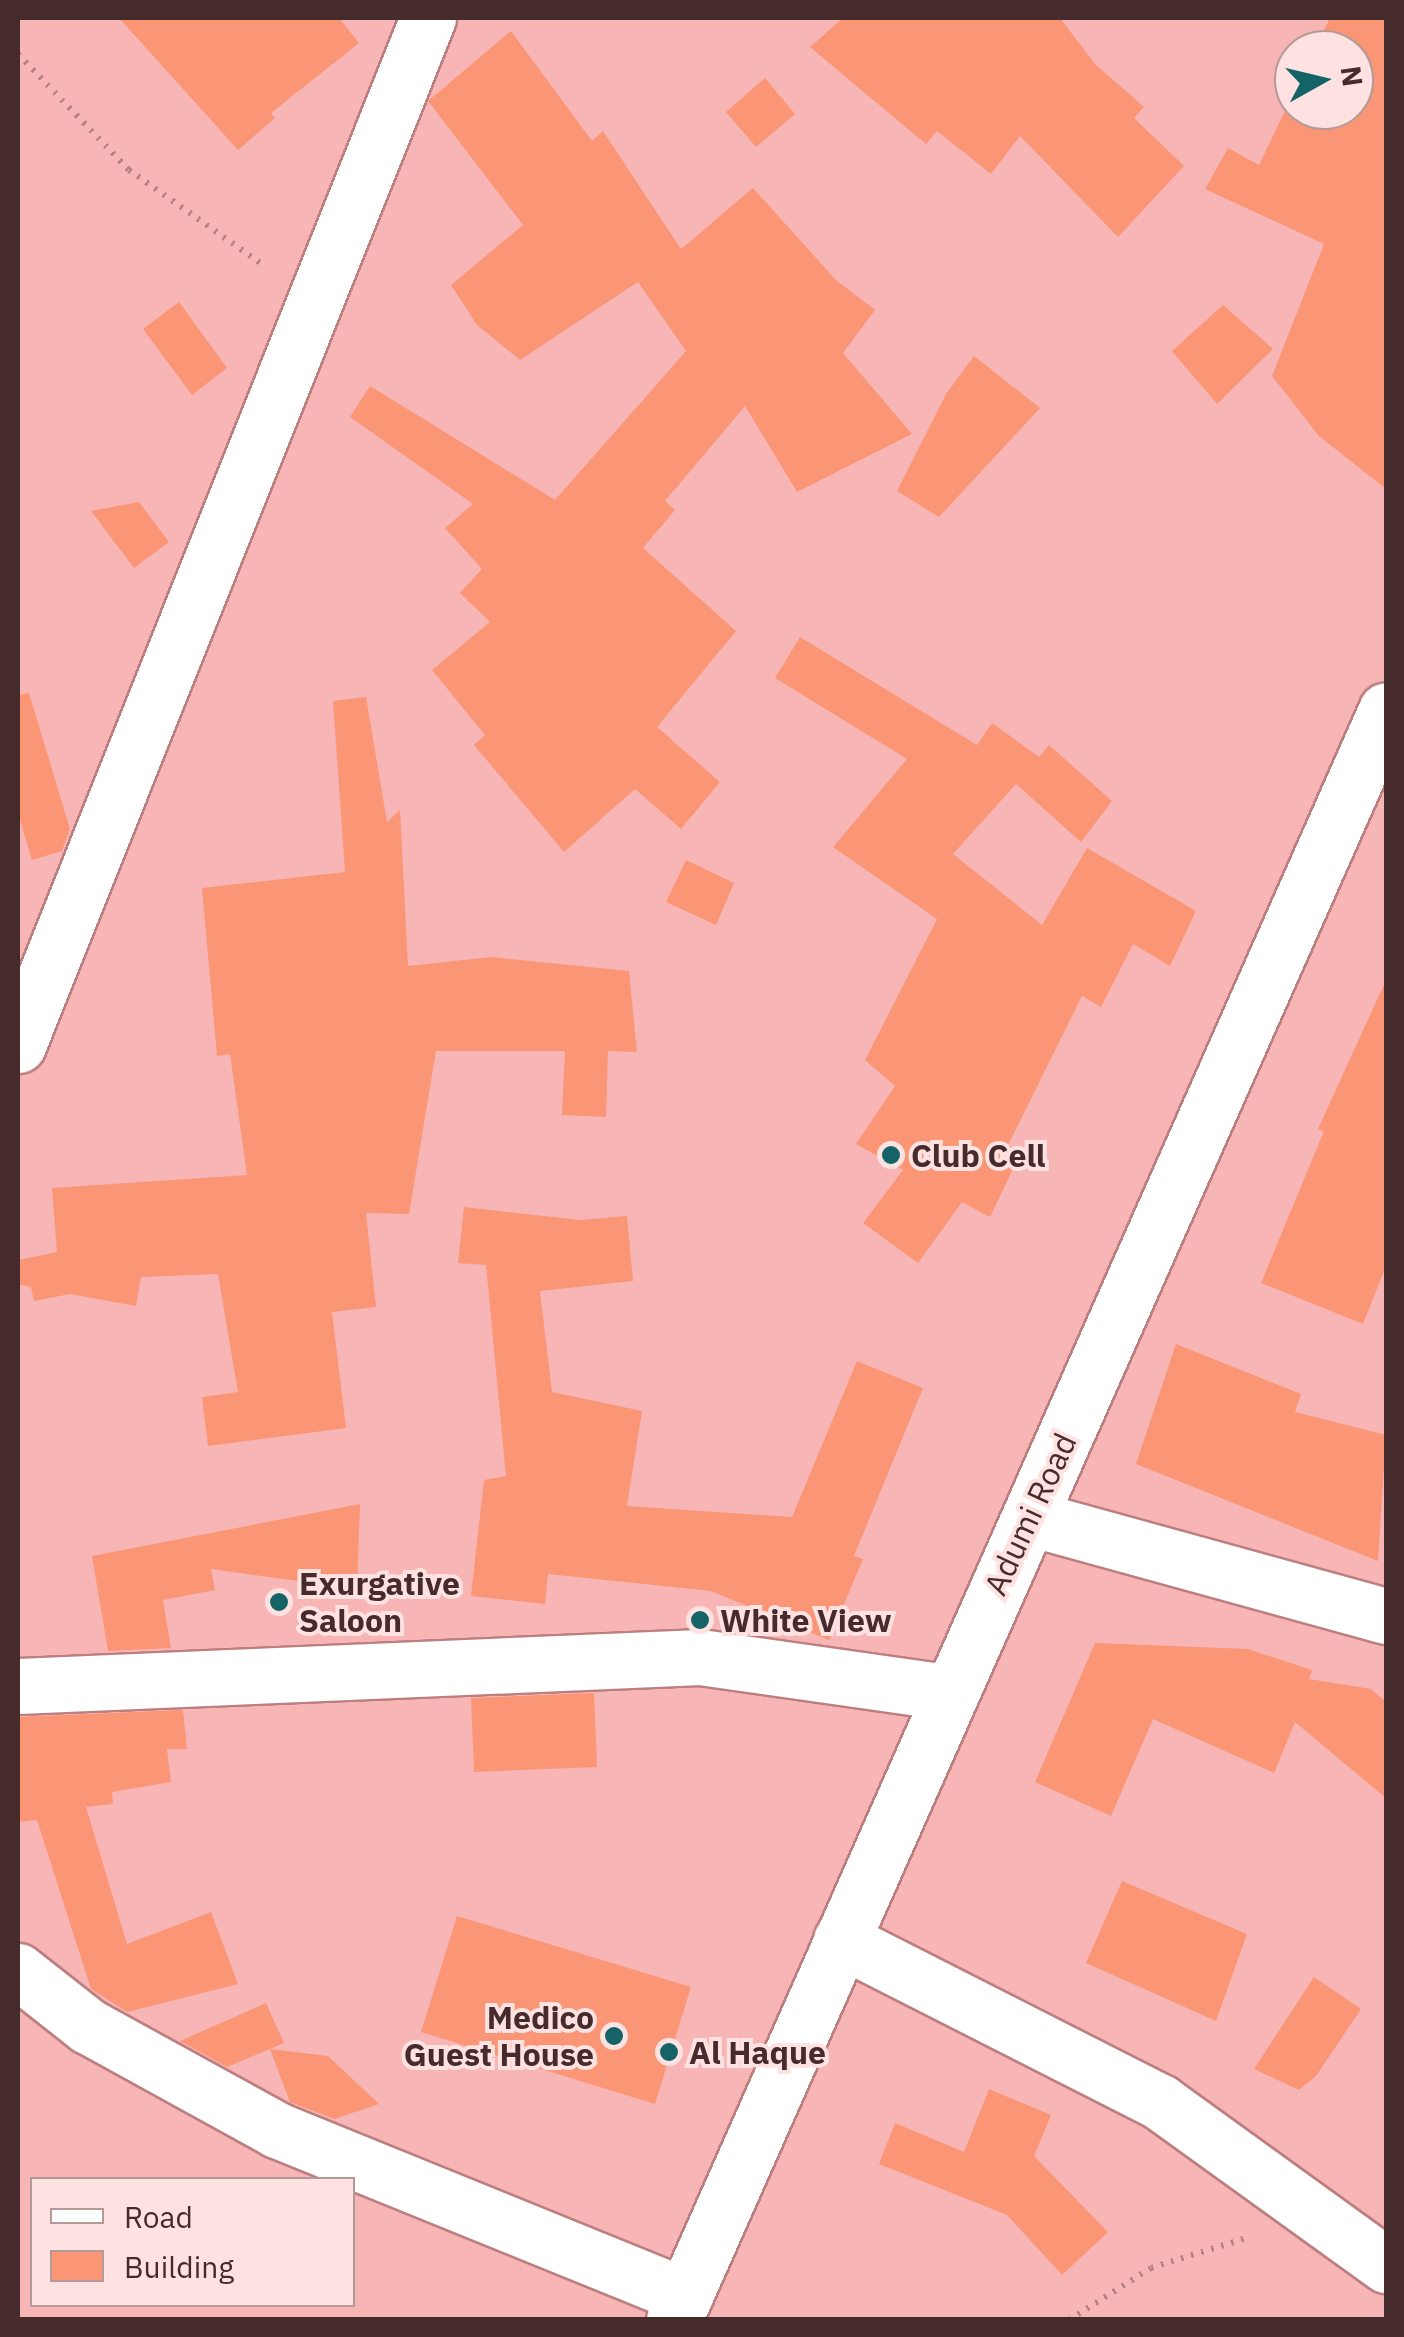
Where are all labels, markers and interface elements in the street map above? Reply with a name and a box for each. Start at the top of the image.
north arrow [1274,30,1374,130]
text: N [1332,63,1372,89]
place label: Club Cell [911,1136,1046,1174]
marker: Club Cell [880,1144,902,1166]
street label: Adumi Road [976,1427,1084,1601]
place label: Exurgative Saloon [299,1565,460,1640]
marker: Exurgative Saloon [268,1591,290,1613]
place label: White View [720,1601,892,1639]
marker: White View [689,1609,711,1631]
place label: Medico Guest House [404,1999,594,2074]
marker: Medico Guest House [603,2025,625,2047]
place label: Al Haque [689,2033,826,2071]
marker: Al Haque [658,2041,680,2063]
legend [30,2177,355,2307]
text: Road [124,2197,193,2236]
text: Building [124,2247,234,2286]

